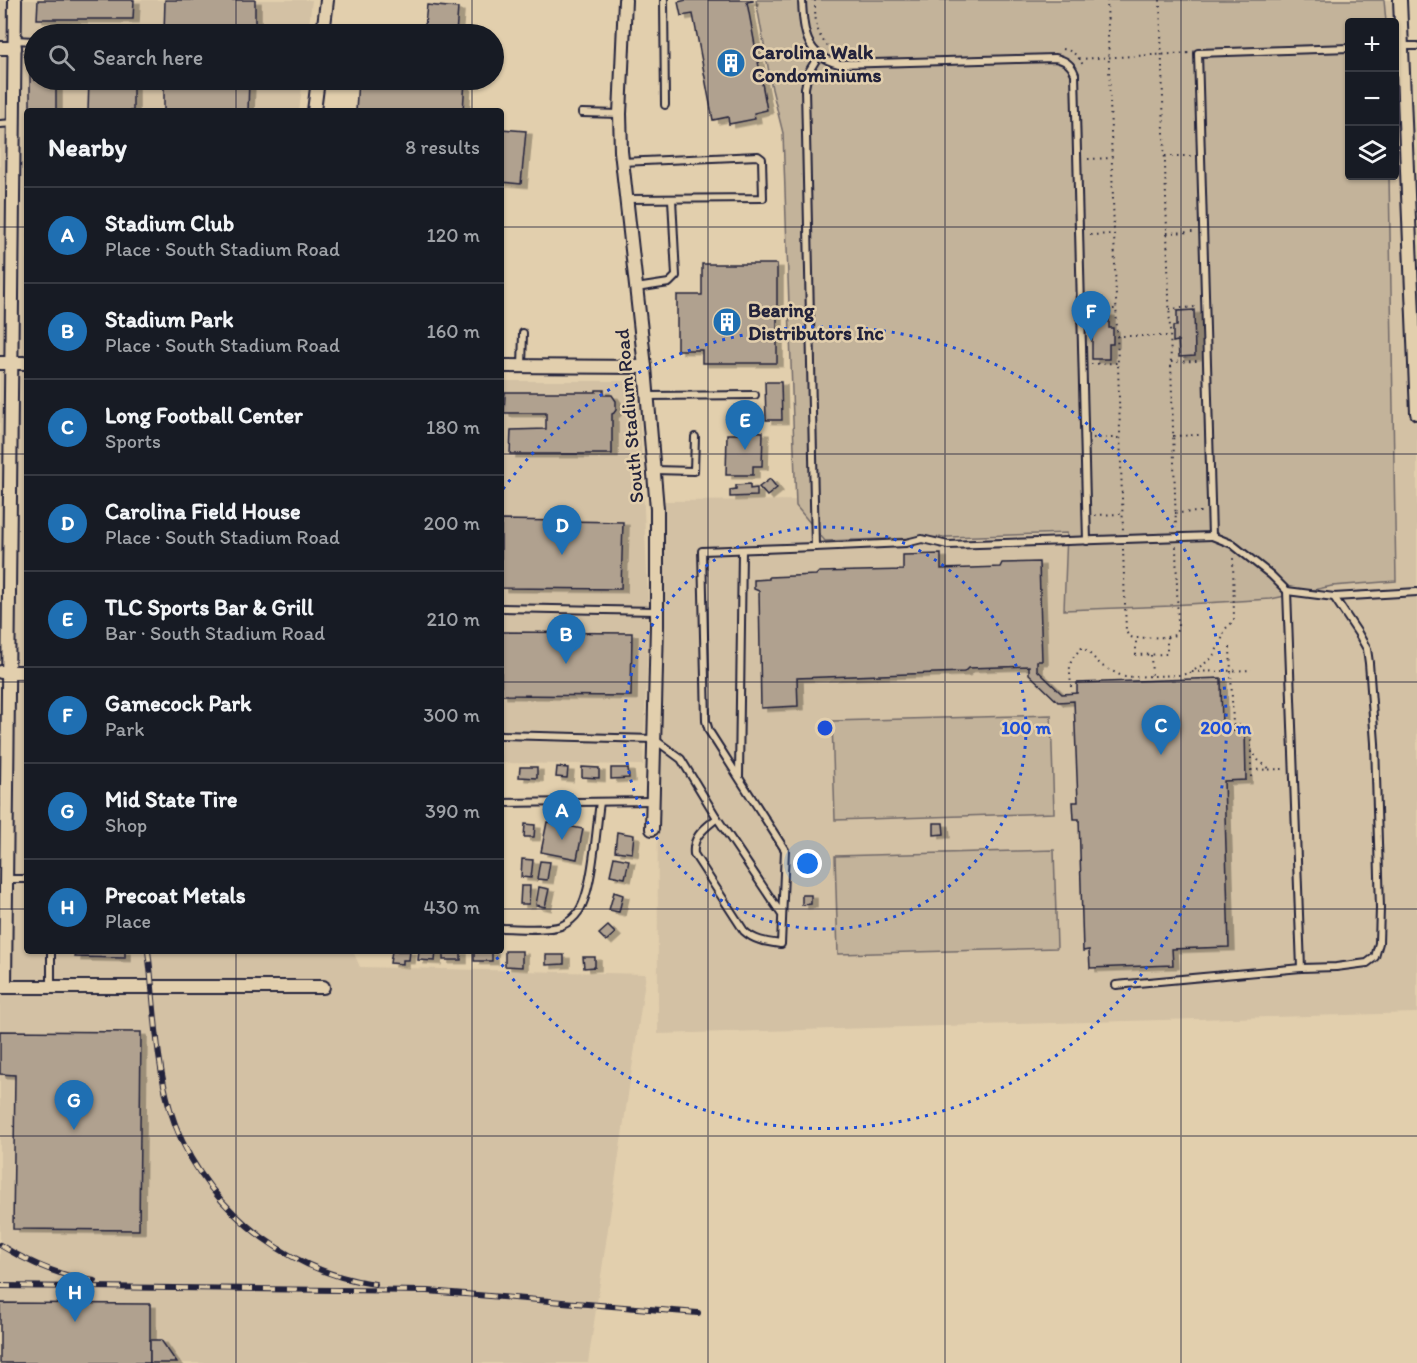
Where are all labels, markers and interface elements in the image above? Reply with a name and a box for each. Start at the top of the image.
map controls [1345,18,1399,180]
button: + [1345,18,1399,72]
search box [24,24,504,90]
place label: Carolina Walk Condominiums [752,40,882,87]
icon: search [45,41,78,74]
text: Search here [93,44,203,71]
building icon: Carolina Walk Condominiums [715,47,747,79]
button: − [1345,72,1399,126]
button: layers [1345,126,1399,180]
text: Nearby [48,131,127,163]
text: 8 results [405,135,480,159]
text: Stadium Club [105,210,234,237]
text: A [61,223,74,247]
text: 120 m [427,223,480,247]
text: Place · South Stadium Road [105,237,340,261]
pin: F [1072,292,1110,341]
place label: Bearing Distributors Inc [748,298,884,345]
text: Stadium Park [105,306,233,333]
building icon: Bearing Distributors Inc [711,306,743,338]
text: B [61,319,74,343]
text: 160 m [427,319,480,343]
street label: South Stadium Road [609,328,649,504]
text: Place · South Stadium Road [105,333,340,357]
pin: E [726,400,764,450]
text: Long Football Center [105,402,303,429]
text: C [61,415,74,439]
text: 180 m [426,415,480,439]
text: Sports [105,429,161,453]
text: Carolina Field House [105,498,301,525]
pin: D [542,506,582,555]
text: D [61,511,74,535]
text: 200 m [424,511,480,535]
text: Place · South Stadium Road [105,525,340,549]
text: TLC Sports Bar & Grill [105,594,314,621]
text: E [62,607,73,631]
text: 210 m [427,607,480,631]
pin: B [546,614,586,664]
text: Bar · South Stadium Road [105,621,325,645]
text: Gamecock Park [105,690,251,717]
text: F [62,703,73,727]
text: 300 m [423,703,480,727]
pin: C [1142,706,1180,755]
text: Park [105,717,144,741]
text: 100 m [1001,717,1052,739]
text: 200 m [1201,717,1252,739]
centre of rings [815,718,835,738]
text: Mid State Tire [105,786,237,813]
pin: A [542,790,582,840]
text: G [61,799,74,823]
text: 390 m [425,799,480,823]
text: Shop [105,813,147,837]
your location [793,849,822,878]
text: Precoat Metals [105,882,246,909]
text: H [61,895,74,919]
text: 430 m [423,895,480,919]
text: Place [105,909,151,933]
pin: G [54,1080,94,1130]
pin: H [56,1272,94,1322]

